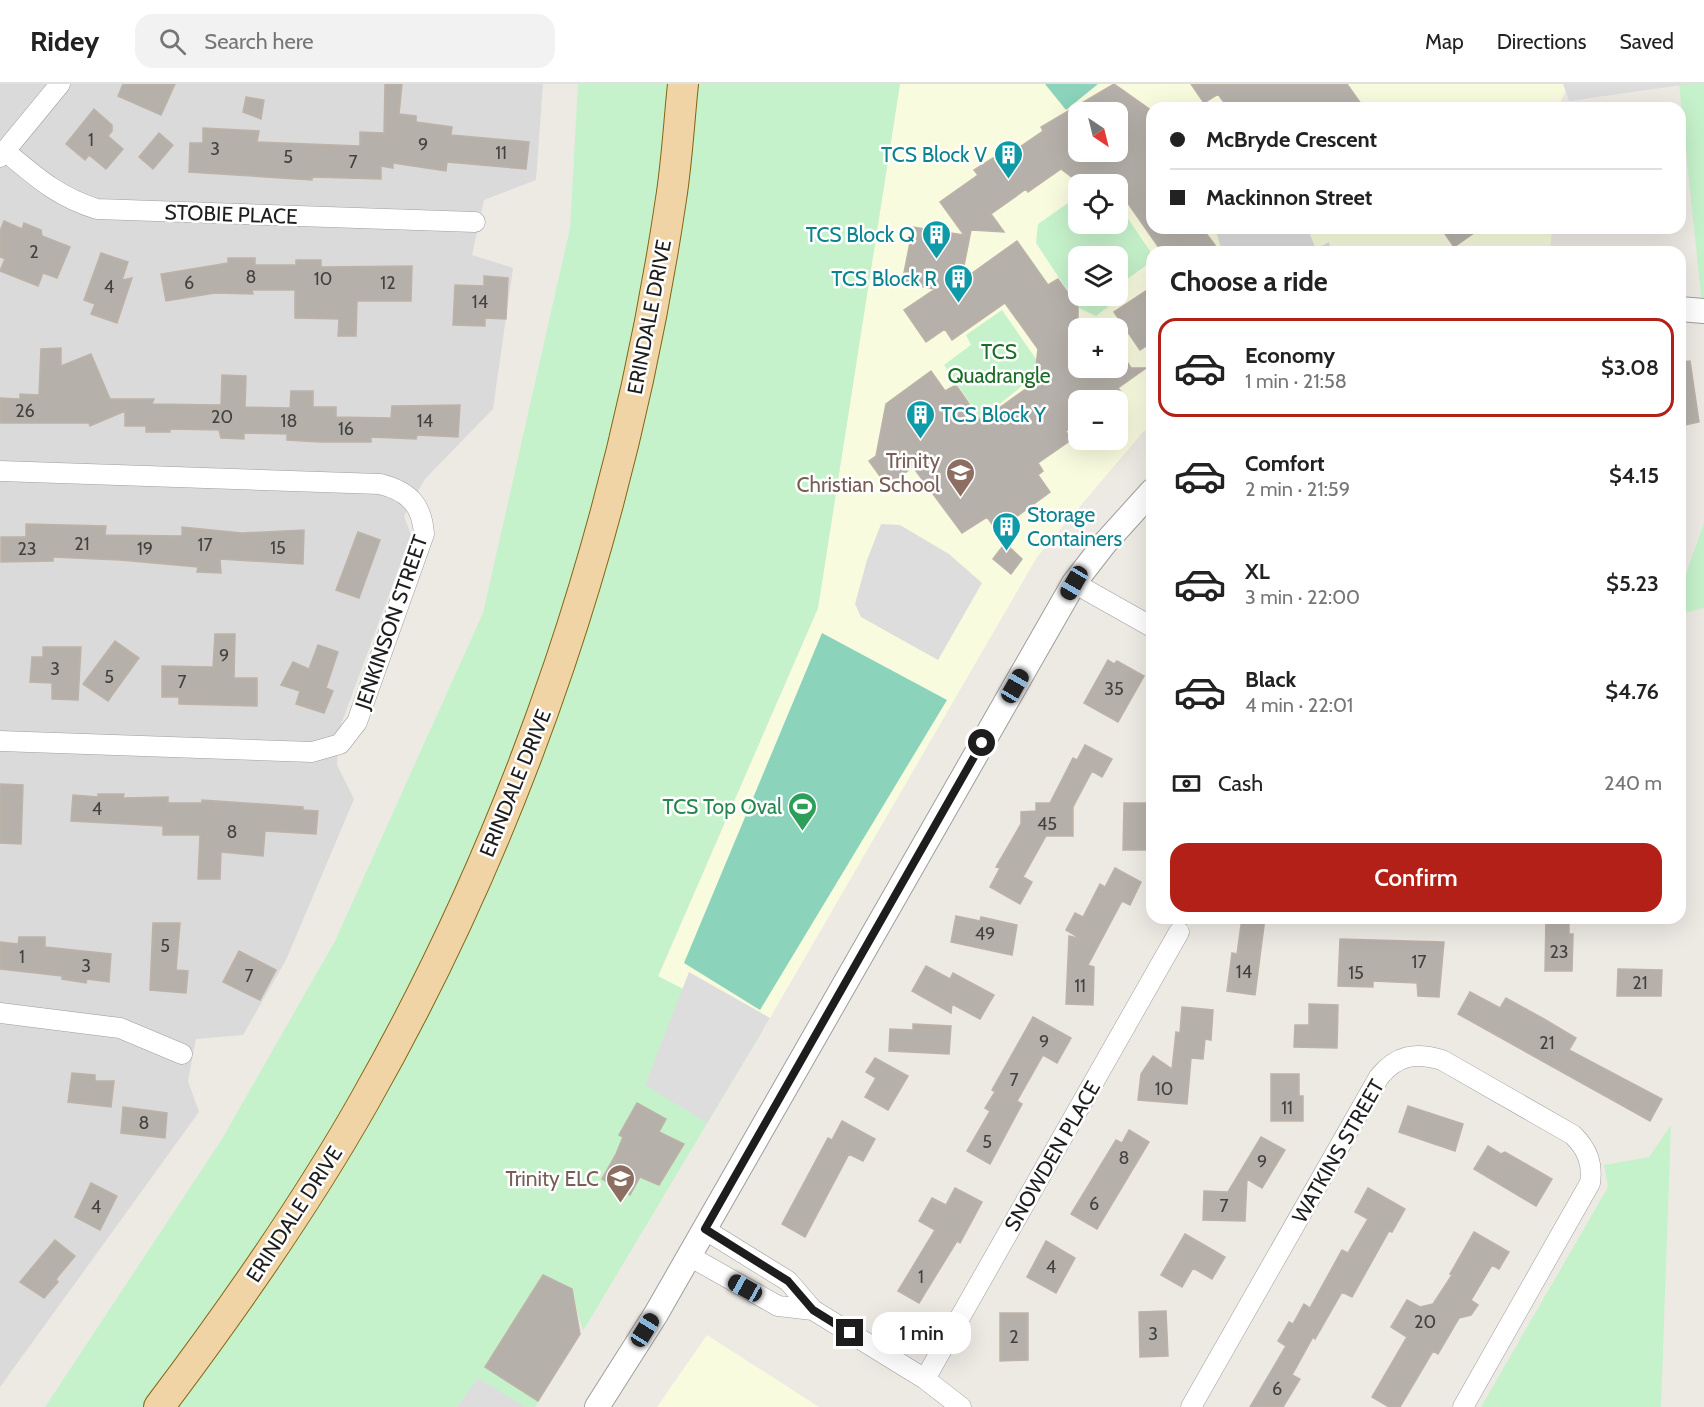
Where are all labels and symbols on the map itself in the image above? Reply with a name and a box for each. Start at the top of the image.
north arrow [1068,102,1128,162]
house number: 1 [88,129,94,151]
house number: 9 [418,134,428,156]
house number: 3 [210,138,220,160]
building icon: TCS Block V [992,138,1024,180]
house number: 11 [495,142,507,164]
place label: TCS Block V [881,142,987,167]
house number: 5 [283,146,293,168]
house number: 7 [348,151,358,173]
street label: STOBIE PLACE [164,199,298,229]
building icon: TCS Block Q [920,218,952,260]
place label: TCS Block Q [806,222,915,247]
street label: ERINDALE DRIVE [622,238,676,396]
house number: 2 [29,241,39,263]
building icon: TCS Block R [942,262,974,304]
house number: 8 [246,266,256,288]
place label: TCS Block R [831,266,937,291]
house number: 10 [314,268,332,290]
house number: 6 [184,272,194,294]
house number: 12 [380,272,396,294]
house number: 4 [104,276,114,298]
house number: 14 [472,291,488,313]
park label: TCS Quadrangle [947,339,1051,388]
building icon: TCS Block Y [904,398,936,440]
house number: 26 [15,400,35,422]
place label: TCS Block Y [941,402,1047,427]
house number: 20 [211,406,233,428]
house number: 18 [281,410,297,432]
house number: 14 [417,410,433,432]
house number: 16 [338,418,354,440]
place label: Trinity Christian School [797,448,940,497]
school or university icon: Trinity Christian School [945,456,977,498]
place label: Storage Containers [1027,502,1122,551]
building icon: Storage Containers [990,510,1022,552]
street label: JENKINSON STREET [349,532,432,713]
house number: 21 [74,533,90,555]
house number: 17 [198,534,212,556]
house number: 15 [270,537,286,559]
house number: 23 [17,538,37,560]
house number: 19 [137,538,153,560]
car [1057,563,1091,603]
house number: 9 [219,645,229,667]
house number: 3 [50,658,60,680]
house number: 5 [104,666,114,688]
car [998,666,1032,706]
house number: 7 [177,671,187,693]
house number: 35 [1104,678,1124,700]
street label: ERINDALE DRIVE [474,706,556,860]
route start [968,729,995,756]
sports icon: TCS Top Oval [787,790,819,832]
place label: TCS Top Oval [662,794,782,819]
house number: 4 [92,798,102,820]
house number: 45 [1037,813,1057,835]
house number: 8 [227,821,237,843]
house number: 49 [975,923,995,945]
house number: 5 [160,935,170,957]
house number: 23 [1549,941,1569,963]
house number: 1 [19,946,25,968]
house number: 17 [1412,951,1426,973]
house number: 3 [81,955,91,977]
house number: 14 [1236,961,1252,983]
house number: 15 [1348,962,1364,984]
house number: 7 [244,965,254,987]
house number: 21 [1632,972,1648,994]
house number: 11 [1074,975,1086,997]
house number: 9 [1039,1031,1049,1053]
house number: 21 [1539,1032,1555,1054]
house number: 7 [1009,1069,1019,1091]
street label: WATKINS STREET [1287,1075,1389,1227]
street label: SNOWDEN PLACE [999,1077,1105,1235]
house number: 10 [1155,1078,1173,1100]
house number: 11 [1281,1097,1293,1119]
house number: 8 [139,1112,149,1134]
house number: 5 [982,1131,992,1153]
street label: ERINDALE DRIVE [241,1141,347,1287]
house number: 8 [1119,1147,1129,1169]
house number: 9 [1257,1151,1267,1173]
school or university icon: Trinity ELC [604,1162,636,1204]
place label: Trinity ELC [505,1166,599,1191]
house number: 6 [1089,1193,1099,1215]
house number: 7 [1219,1195,1229,1217]
house number: 4 [91,1196,101,1218]
house number: 4 [1046,1256,1056,1278]
house number: 1 [918,1266,924,1288]
car [725,1271,765,1305]
car [628,1310,662,1350]
house number: 20 [1414,1311,1436,1333]
callout: 1 min [871,1312,970,1354]
route end [836,1319,863,1346]
house number: 3 [1148,1323,1158,1345]
house number: 2 [1009,1326,1019,1348]
house number: 6 [1272,1378,1282,1400]

